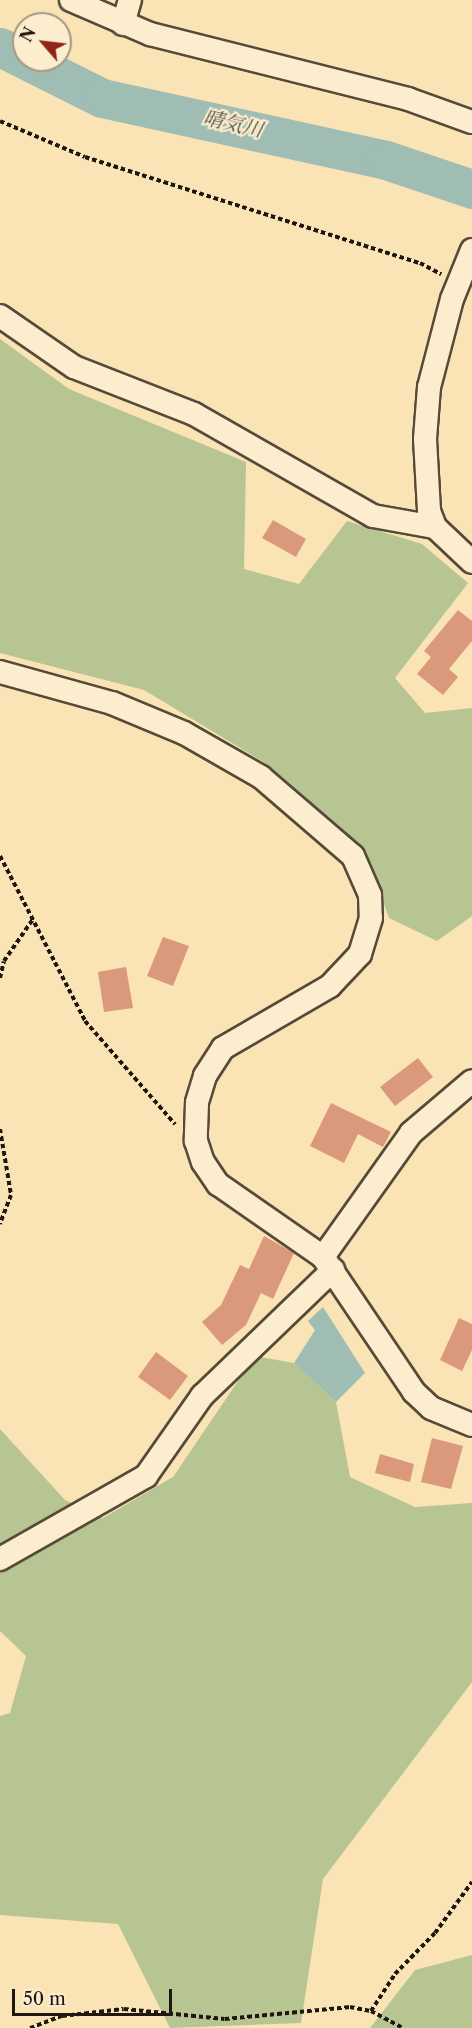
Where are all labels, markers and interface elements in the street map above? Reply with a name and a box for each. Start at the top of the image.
north arrow [12,12,72,72]
text: N [16,24,40,45]
water label: 晴気川 [201,106,265,142]
scale bar [15,1977,176,2015]
text: 50 m [23,1988,66,2010]

